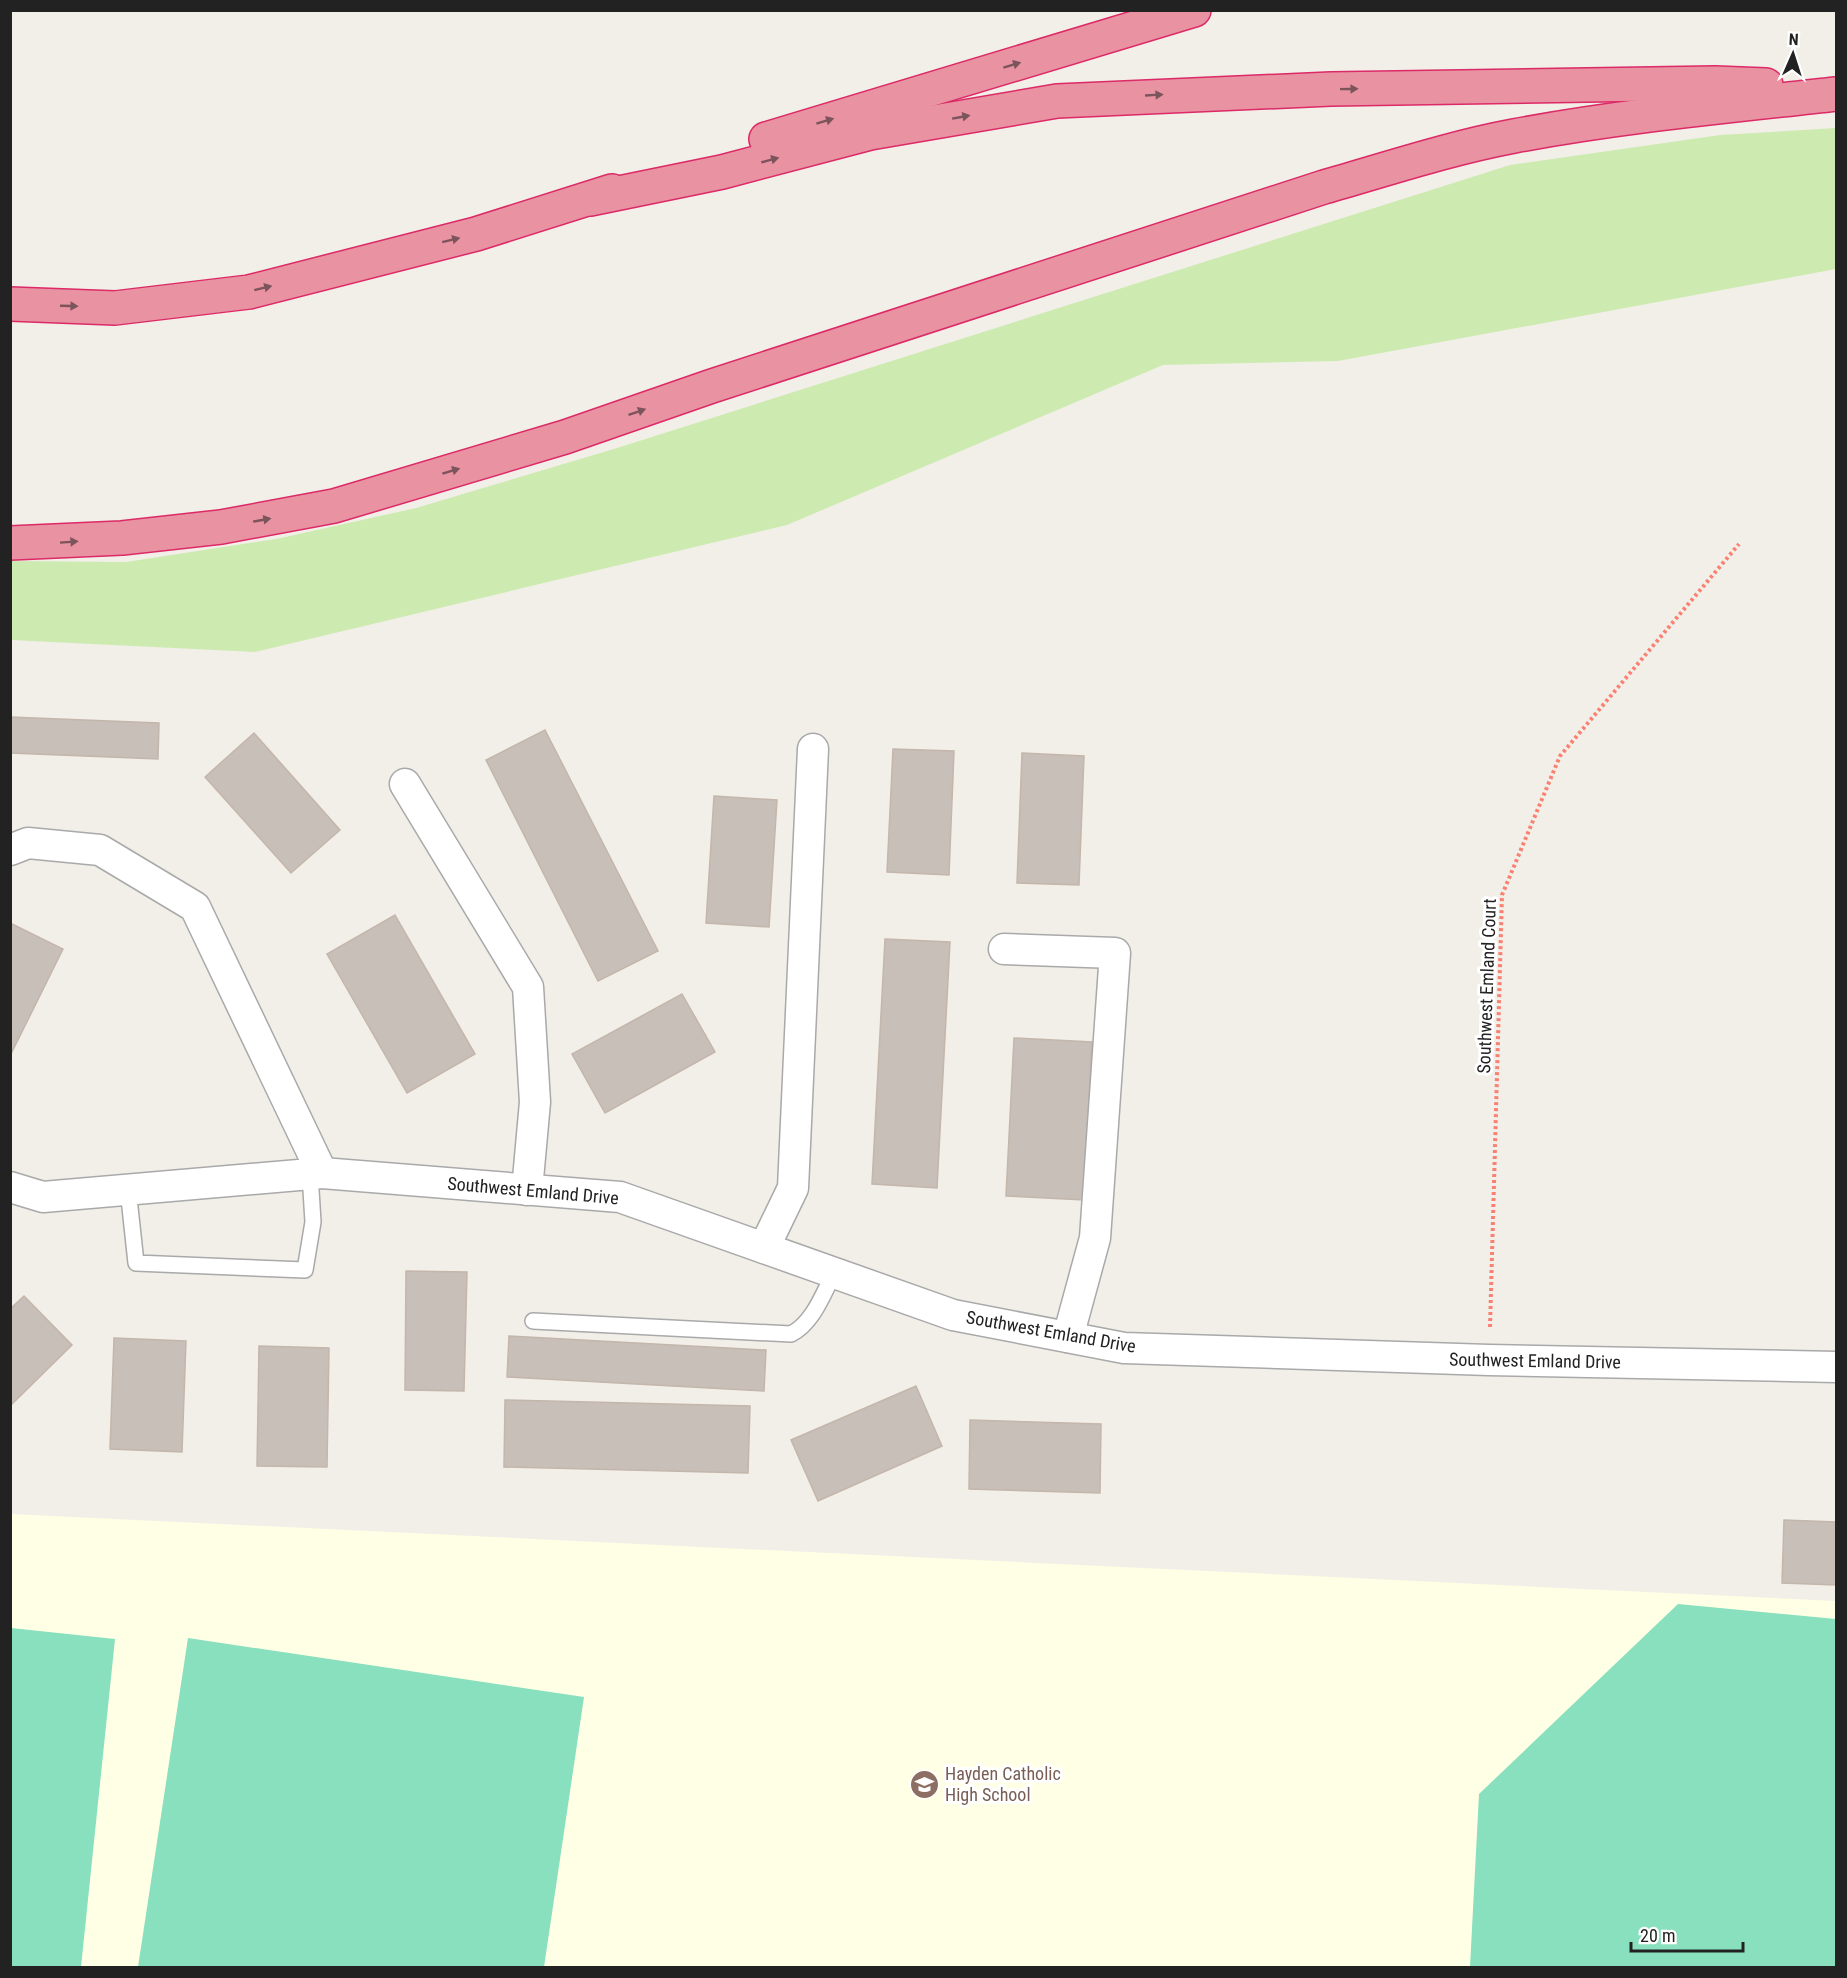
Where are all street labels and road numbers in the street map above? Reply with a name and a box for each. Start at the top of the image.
street label: Southwest Emland Court [1473,898,1500,1074]
street label: Southwest Emland Drive [447,1173,620,1208]
street label: Southwest Emland Drive [965,1306,1138,1357]
street label: Southwest Emland Drive [1449,1349,1621,1372]

